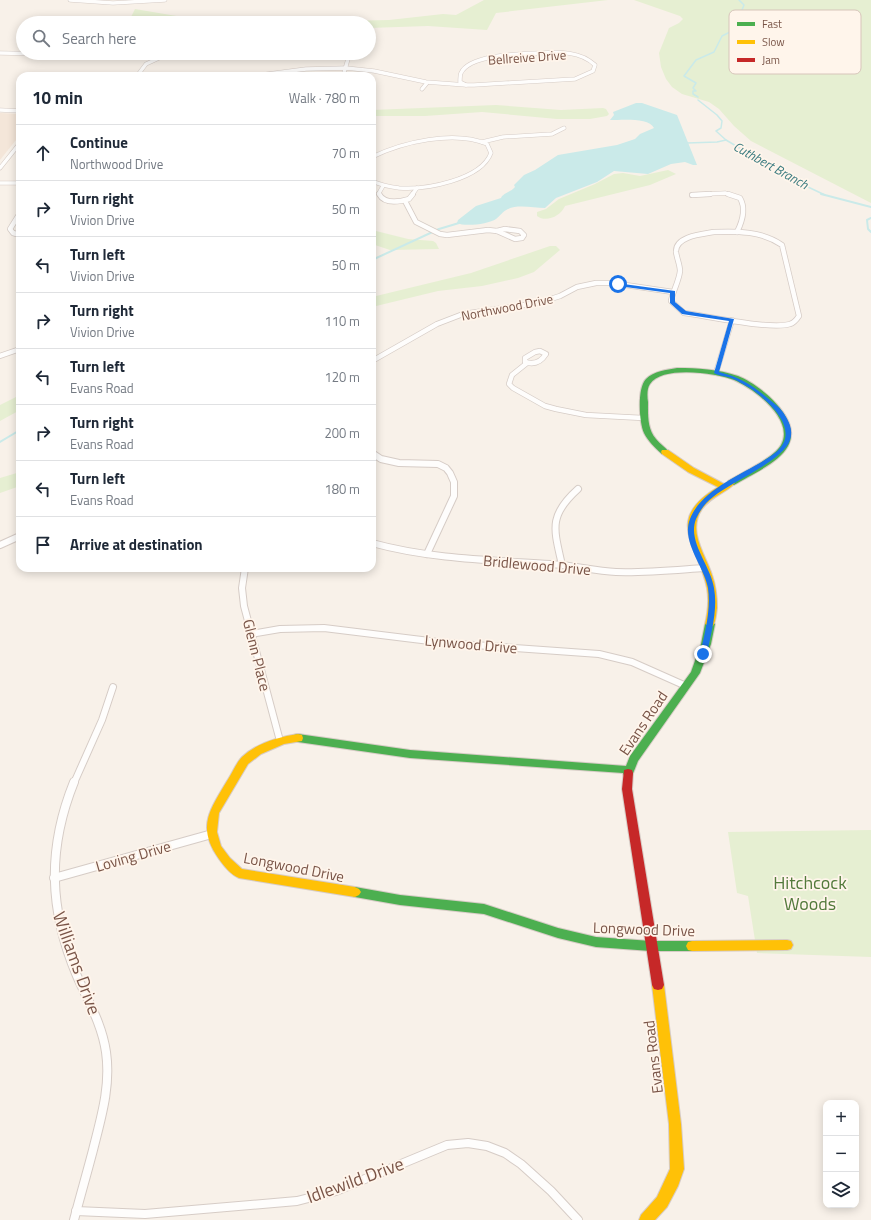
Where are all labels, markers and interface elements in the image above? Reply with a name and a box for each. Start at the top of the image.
legend [729,10,861,74]
search box [16,16,376,60]
text: Fast [762,16,782,32]
icon: search [30,27,52,49]
text: Search here [62,27,136,50]
text: Slow [762,34,785,50]
street label: Bellreive Drive [487,44,567,70]
text: Jam [762,52,780,68]
text: 10 min [32,85,83,111]
text: Walk · 780 m [289,88,360,108]
text: Continue [70,131,128,154]
water label: Cuthbert Branch [730,136,813,194]
icon: ahead [32,142,54,164]
text: 70 m [332,143,360,163]
text: Northwood Drive [70,154,163,174]
text: Turn right [70,187,134,210]
icon: right [32,198,54,220]
text: 50 m [332,199,360,219]
text: Vivion Drive [70,210,135,230]
text: Turn left [70,243,125,266]
icon: left [32,254,54,276]
text: 50 m [332,255,360,275]
text: Vivion Drive [70,266,135,286]
route start [609,275,627,293]
street label: Northwood Drive [459,288,555,326]
text: Turn right [70,299,134,322]
icon: right [32,310,54,332]
text: 110 m [324,311,360,331]
text: Vivion Drive [70,322,135,342]
text: Turn left [70,355,125,378]
icon: left [32,366,54,388]
text: 120 m [324,367,360,387]
text: Evans Road [70,378,134,398]
text: Turn right [70,411,134,434]
icon: right [32,422,54,444]
text: 200 m [324,423,360,443]
text: Evans Road [70,434,134,454]
text: Turn left [70,467,125,490]
icon: left [32,478,54,500]
text: 180 m [324,479,360,499]
text: Evans Road [70,490,134,510]
text: Arrive at destination [70,533,203,556]
icon: arrive [32,534,54,556]
street label: Bridlewood Drive [482,549,592,581]
street label: Glenn Place [237,617,277,693]
street label: Lynwood Drive [424,628,518,660]
route end [694,645,712,663]
street label: Evans Road [613,686,673,760]
street label: Loving Drive [93,834,173,878]
street label: Longwood Drive [242,846,346,888]
park label: Hitchcock Woods [773,869,847,917]
street label: Williams Drive [46,908,108,1018]
street label: Longwood Drive [593,916,695,942]
street label: Evans Road [637,1019,669,1095]
map controls [823,1100,859,1208]
button: + [823,1100,859,1136]
button: − [823,1136,859,1172]
street label: Idlewild Drive [303,1150,407,1210]
button: layers [823,1172,859,1208]

